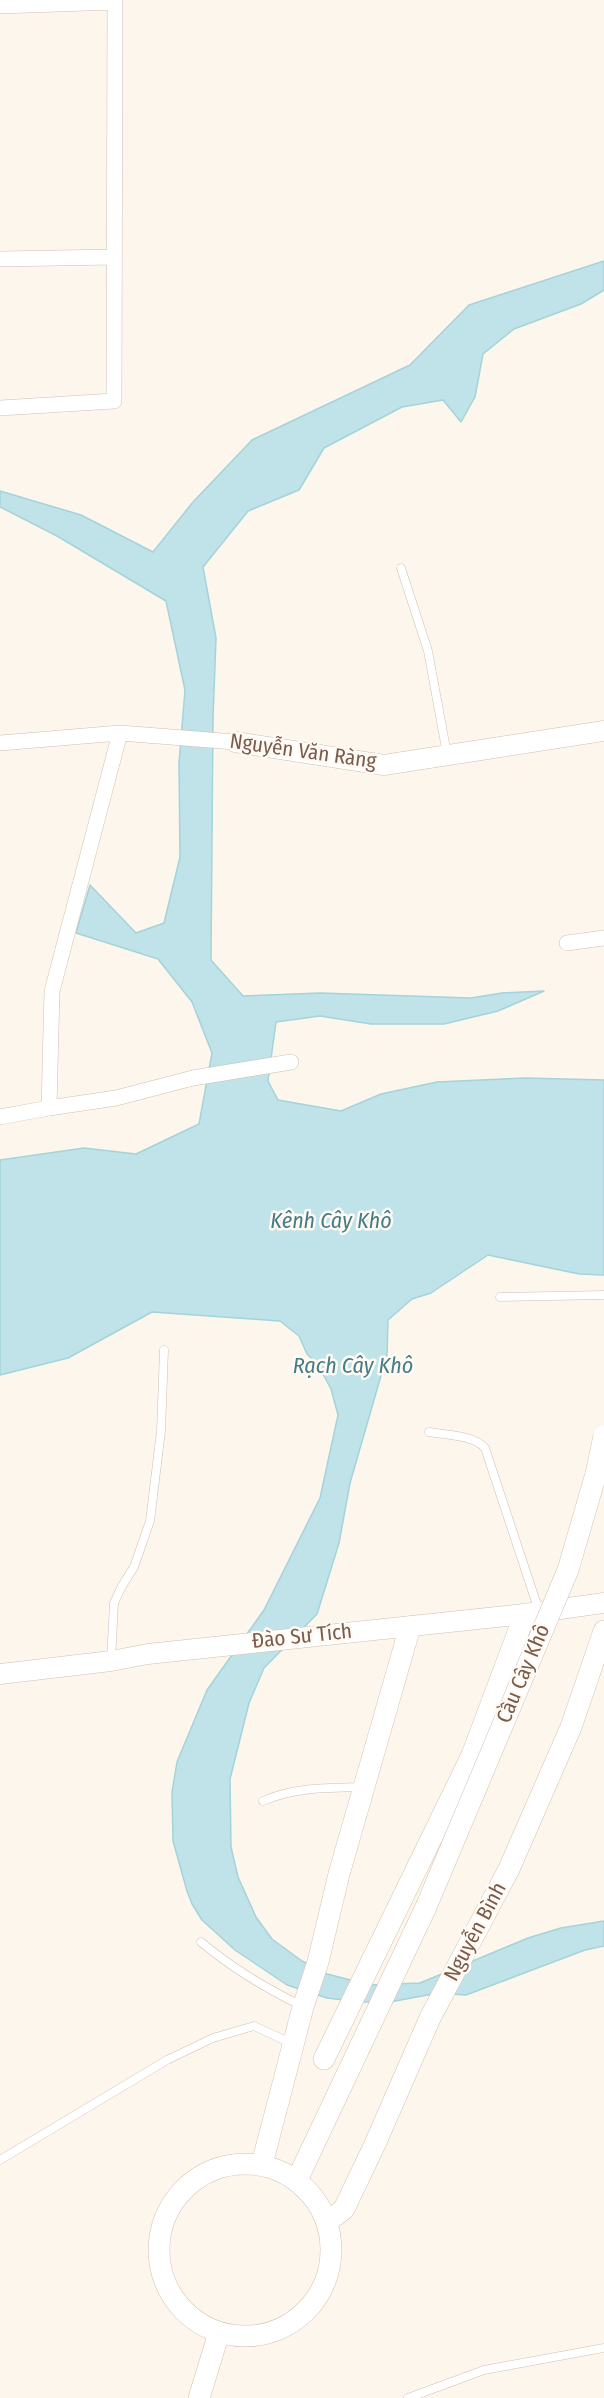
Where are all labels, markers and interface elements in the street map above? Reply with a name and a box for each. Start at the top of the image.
street label: Nguyễn Văn Ràng [228,729,378,775]
water label: Kênh Cây Khô [270,1209,392,1235]
water label: Rạch Cây Khô [293,1354,413,1380]
street label: Đào Sư Tích [251,1619,353,1655]
street label: Cầu Cây Khô [492,1621,556,1727]
street label: Nguyễn Bình [440,1878,512,1986]

